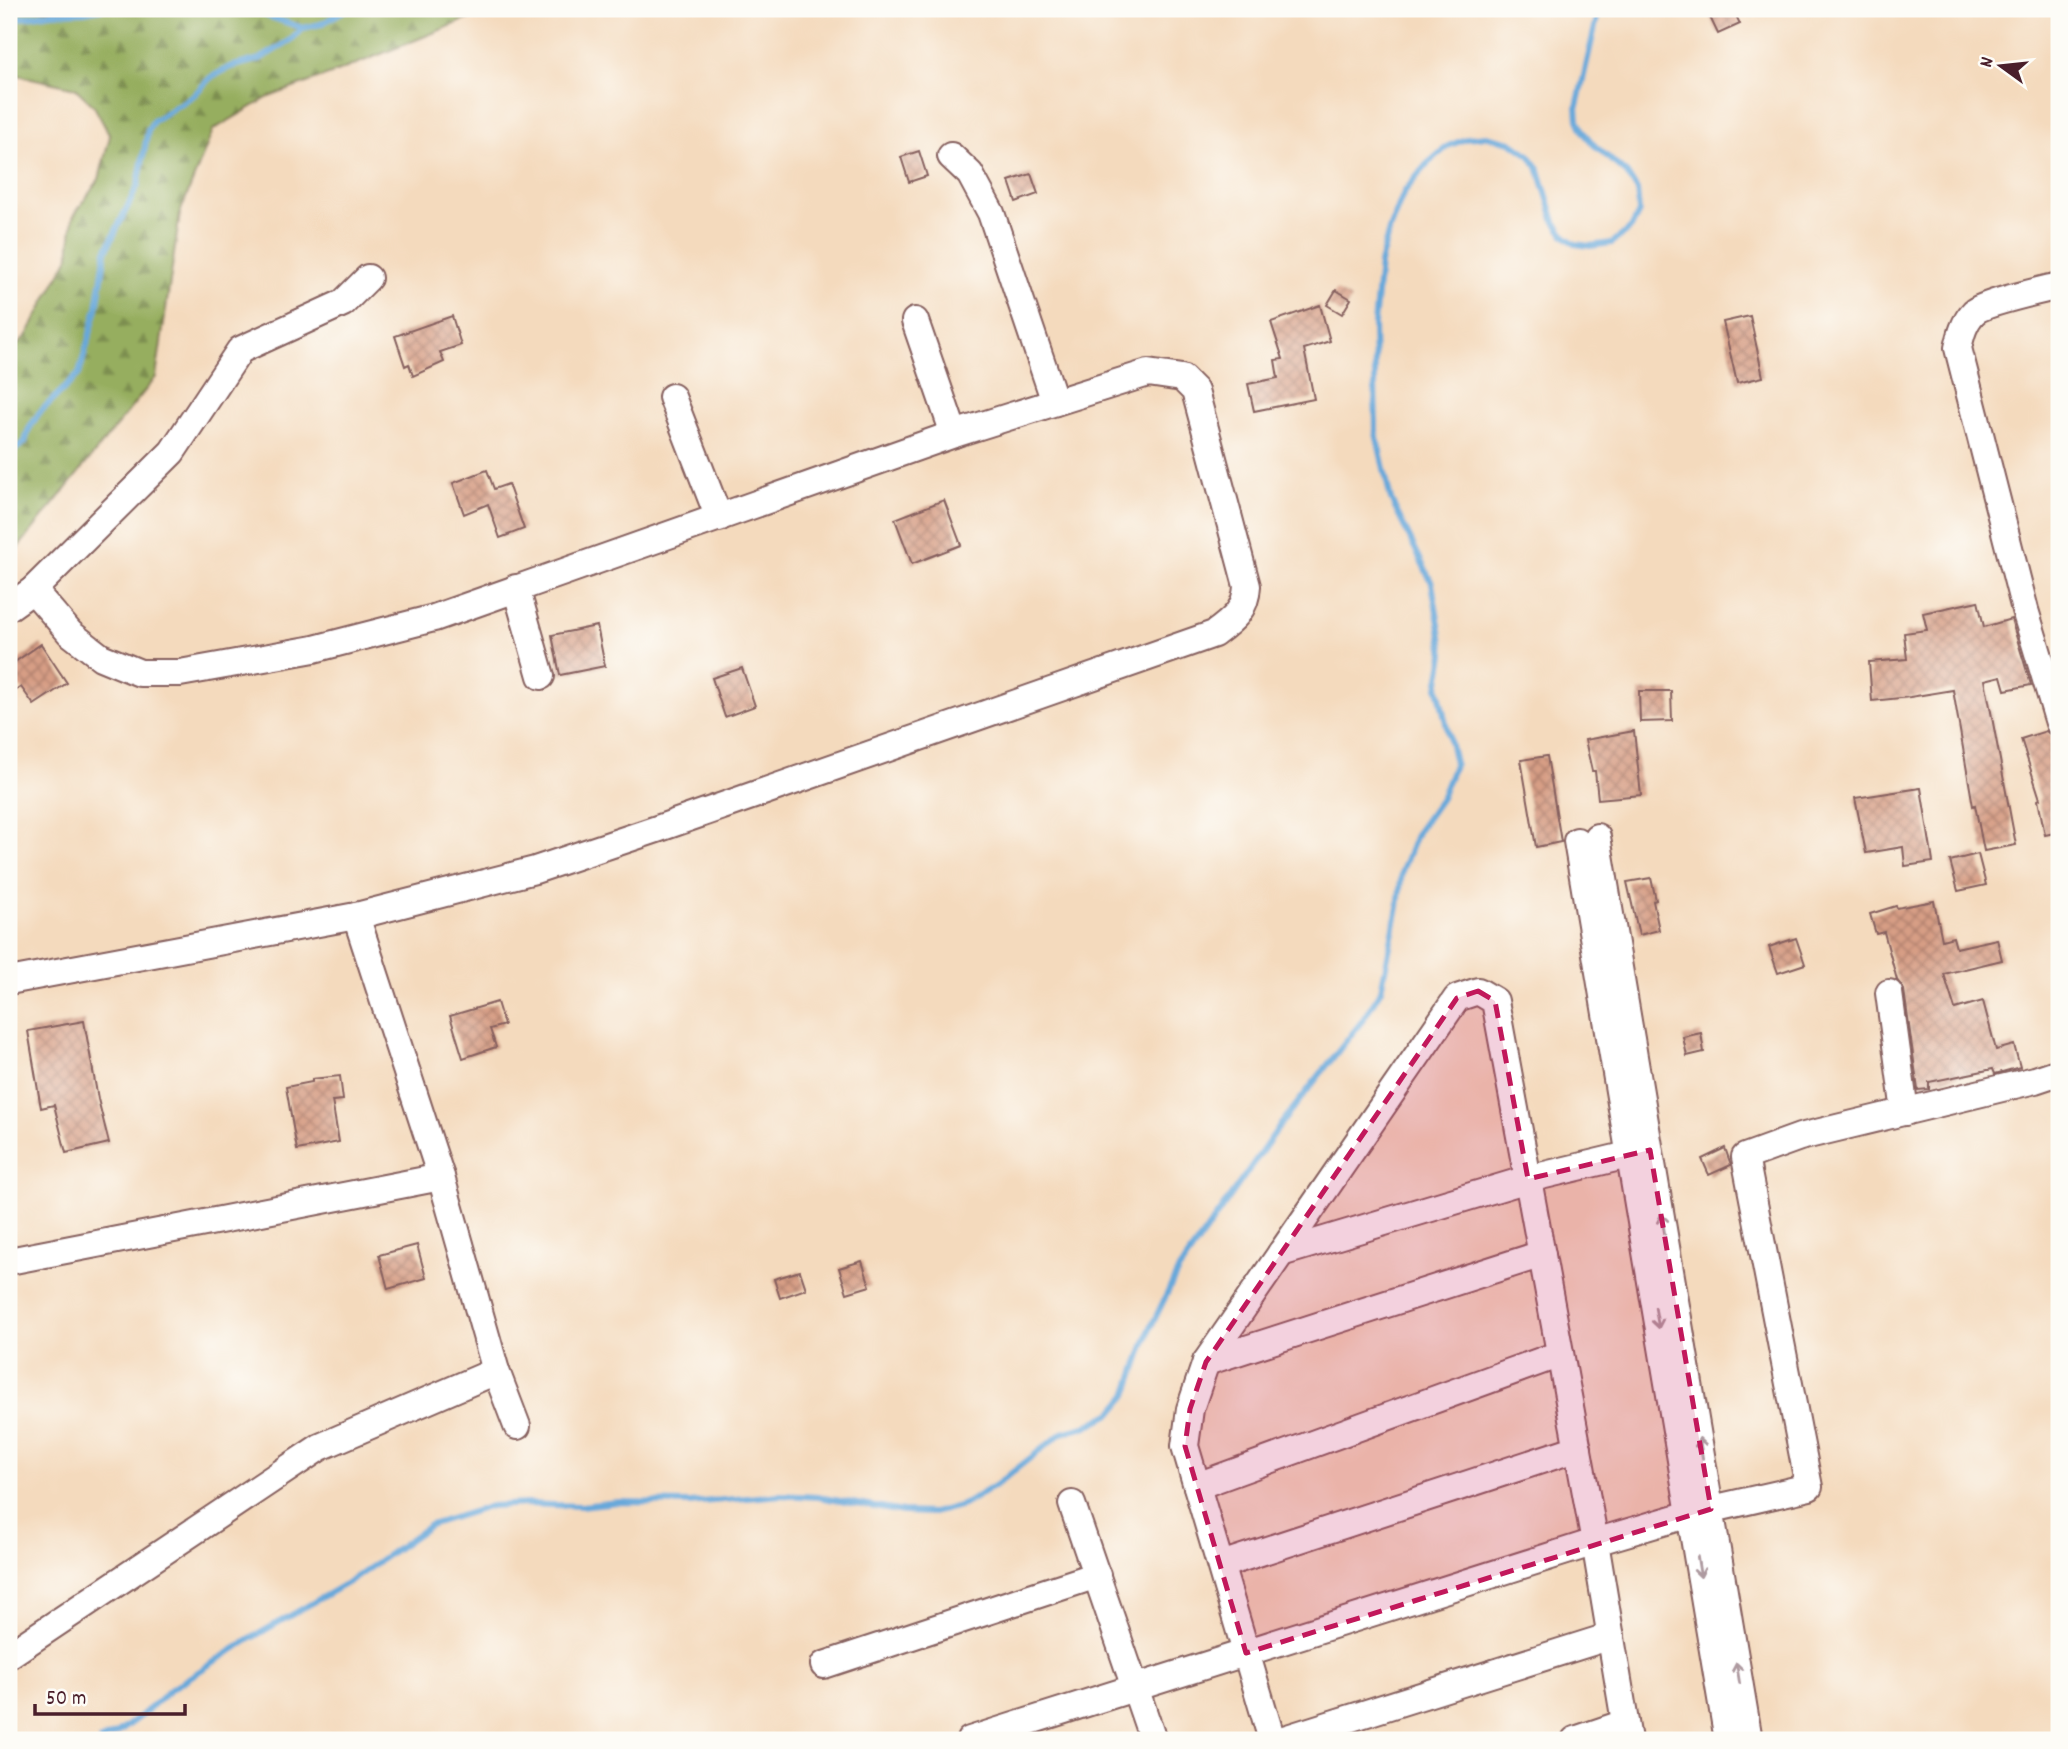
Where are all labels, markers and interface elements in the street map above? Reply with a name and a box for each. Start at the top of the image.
north arrow [1966,32,2036,102]
text: N [1974,54,2002,71]
one-way arrow [1656,1213,1669,1236]
one-way arrow [1651,1306,1665,1329]
one-way arrow [1694,1438,1707,1460]
one-way arrow [1693,1555,1706,1578]
one-way arrow [1731,1662,1744,1685]
scale bar [35,1672,186,1716]
text: 50 m [46,1685,86,1715]

